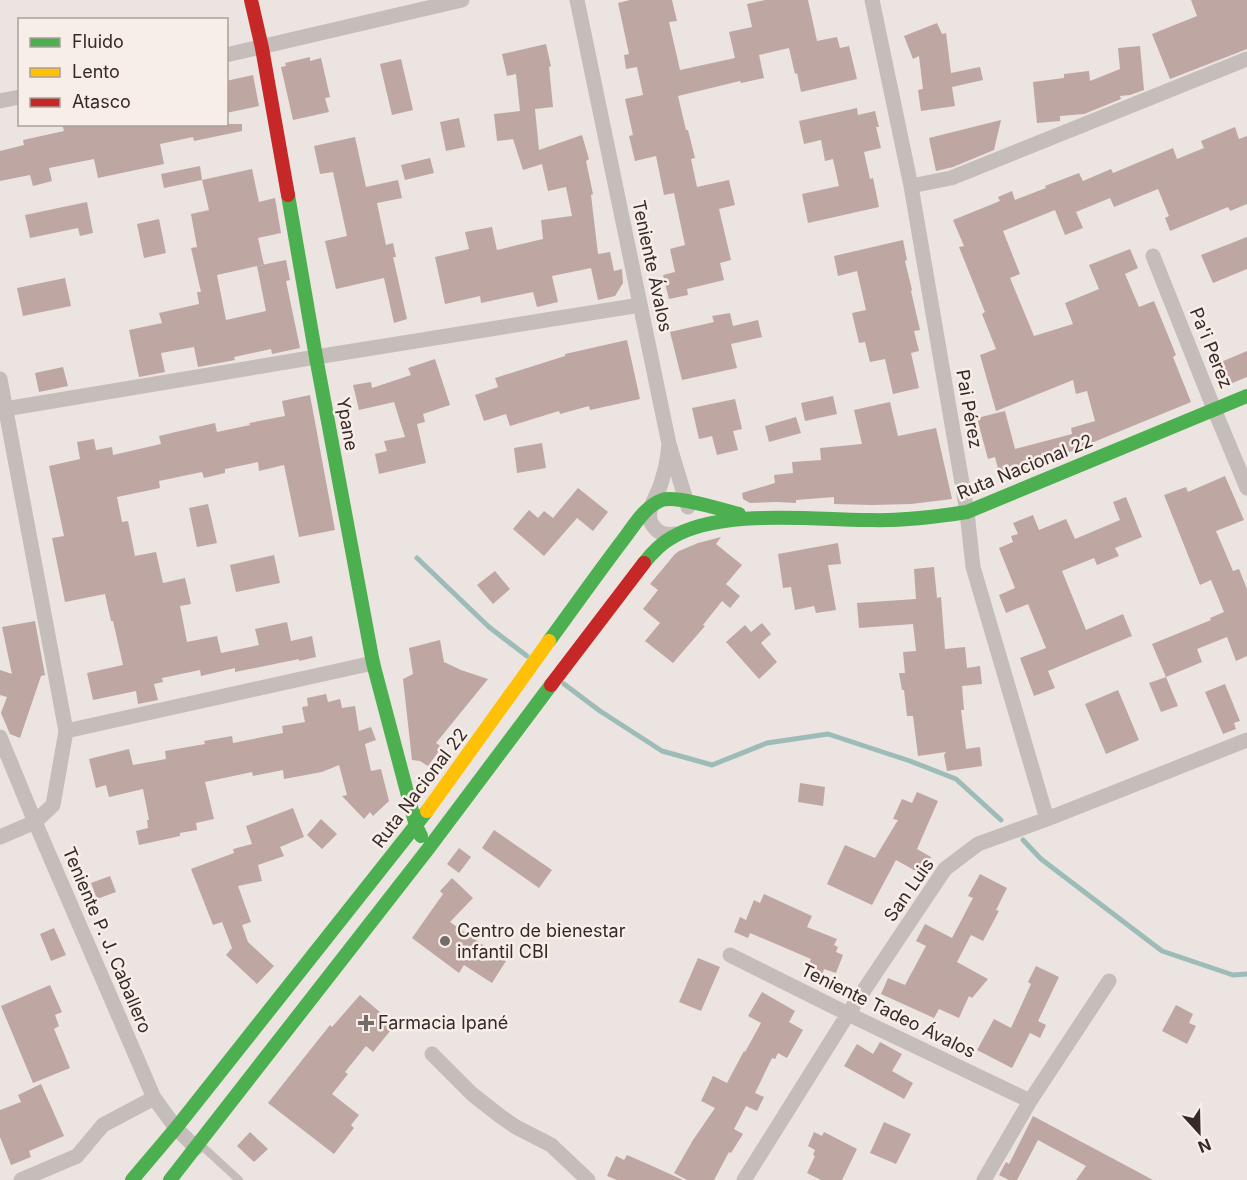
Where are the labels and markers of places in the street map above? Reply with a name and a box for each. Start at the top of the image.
place label: Centro de bienestar infantil CBI [457,920,626,962]
marker: Centro de bienestar infantil CBI [438,934,452,948]
place label: Farmacia Ipané [378,1012,508,1033]
marker: Farmacia Ipané [359,1016,373,1030]

